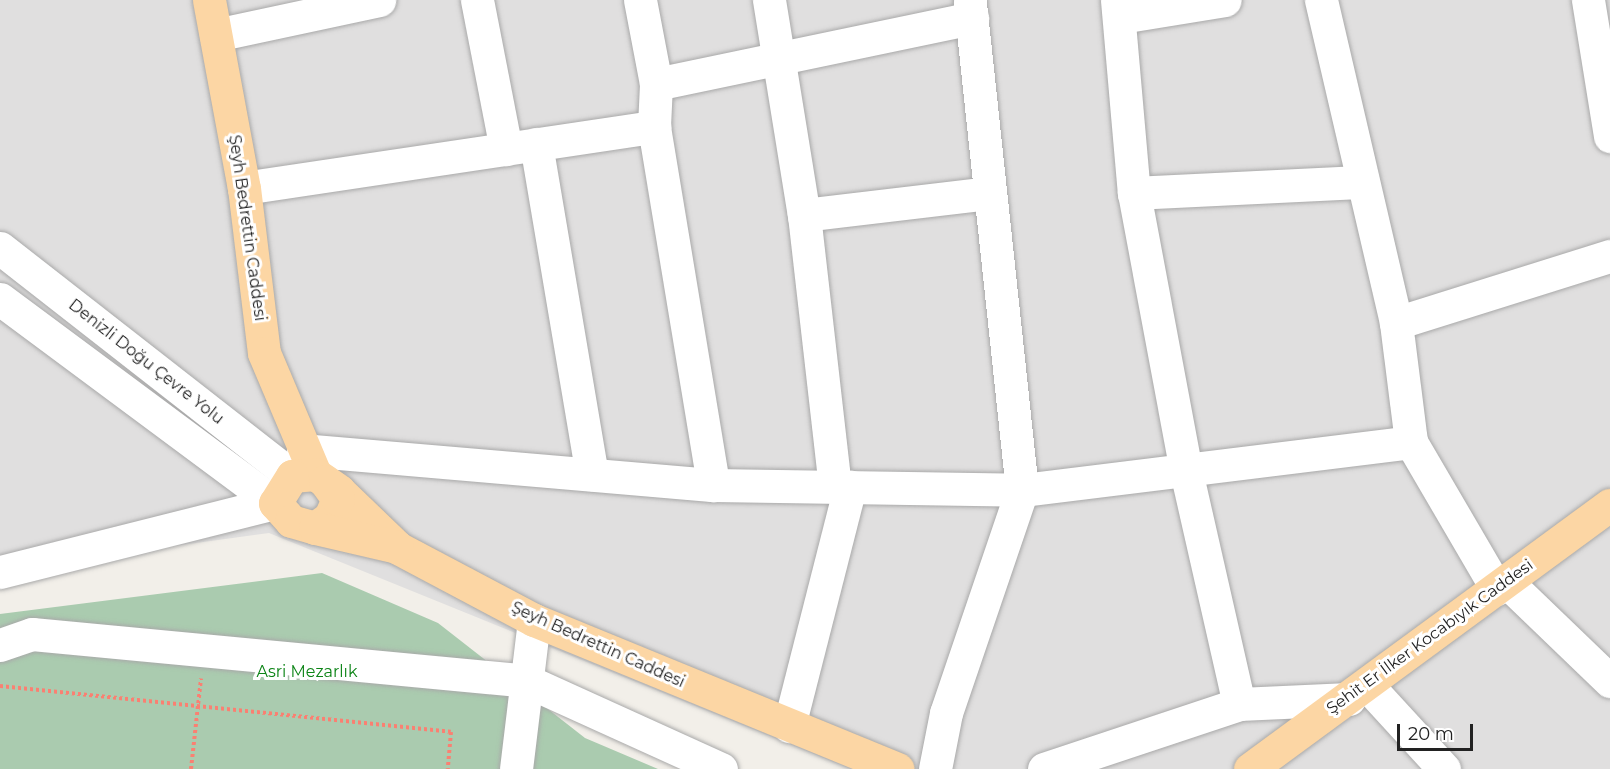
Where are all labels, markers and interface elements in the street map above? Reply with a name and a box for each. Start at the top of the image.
street label: Şeyh Bedrettin Caddesi [224,134,270,322]
street label: Denizli Doğu Çevre Yolu [65,295,227,429]
street label: Şehit Er İlker Kocabıyık Caddesi [1323,556,1537,718]
street label: Şeyh Bedrettin Caddesi [508,598,688,692]
park label: Asri Mezarlık [257,662,357,682]
scale bar [1400,712,1476,750]
text: 20 m [1408,723,1454,745]

